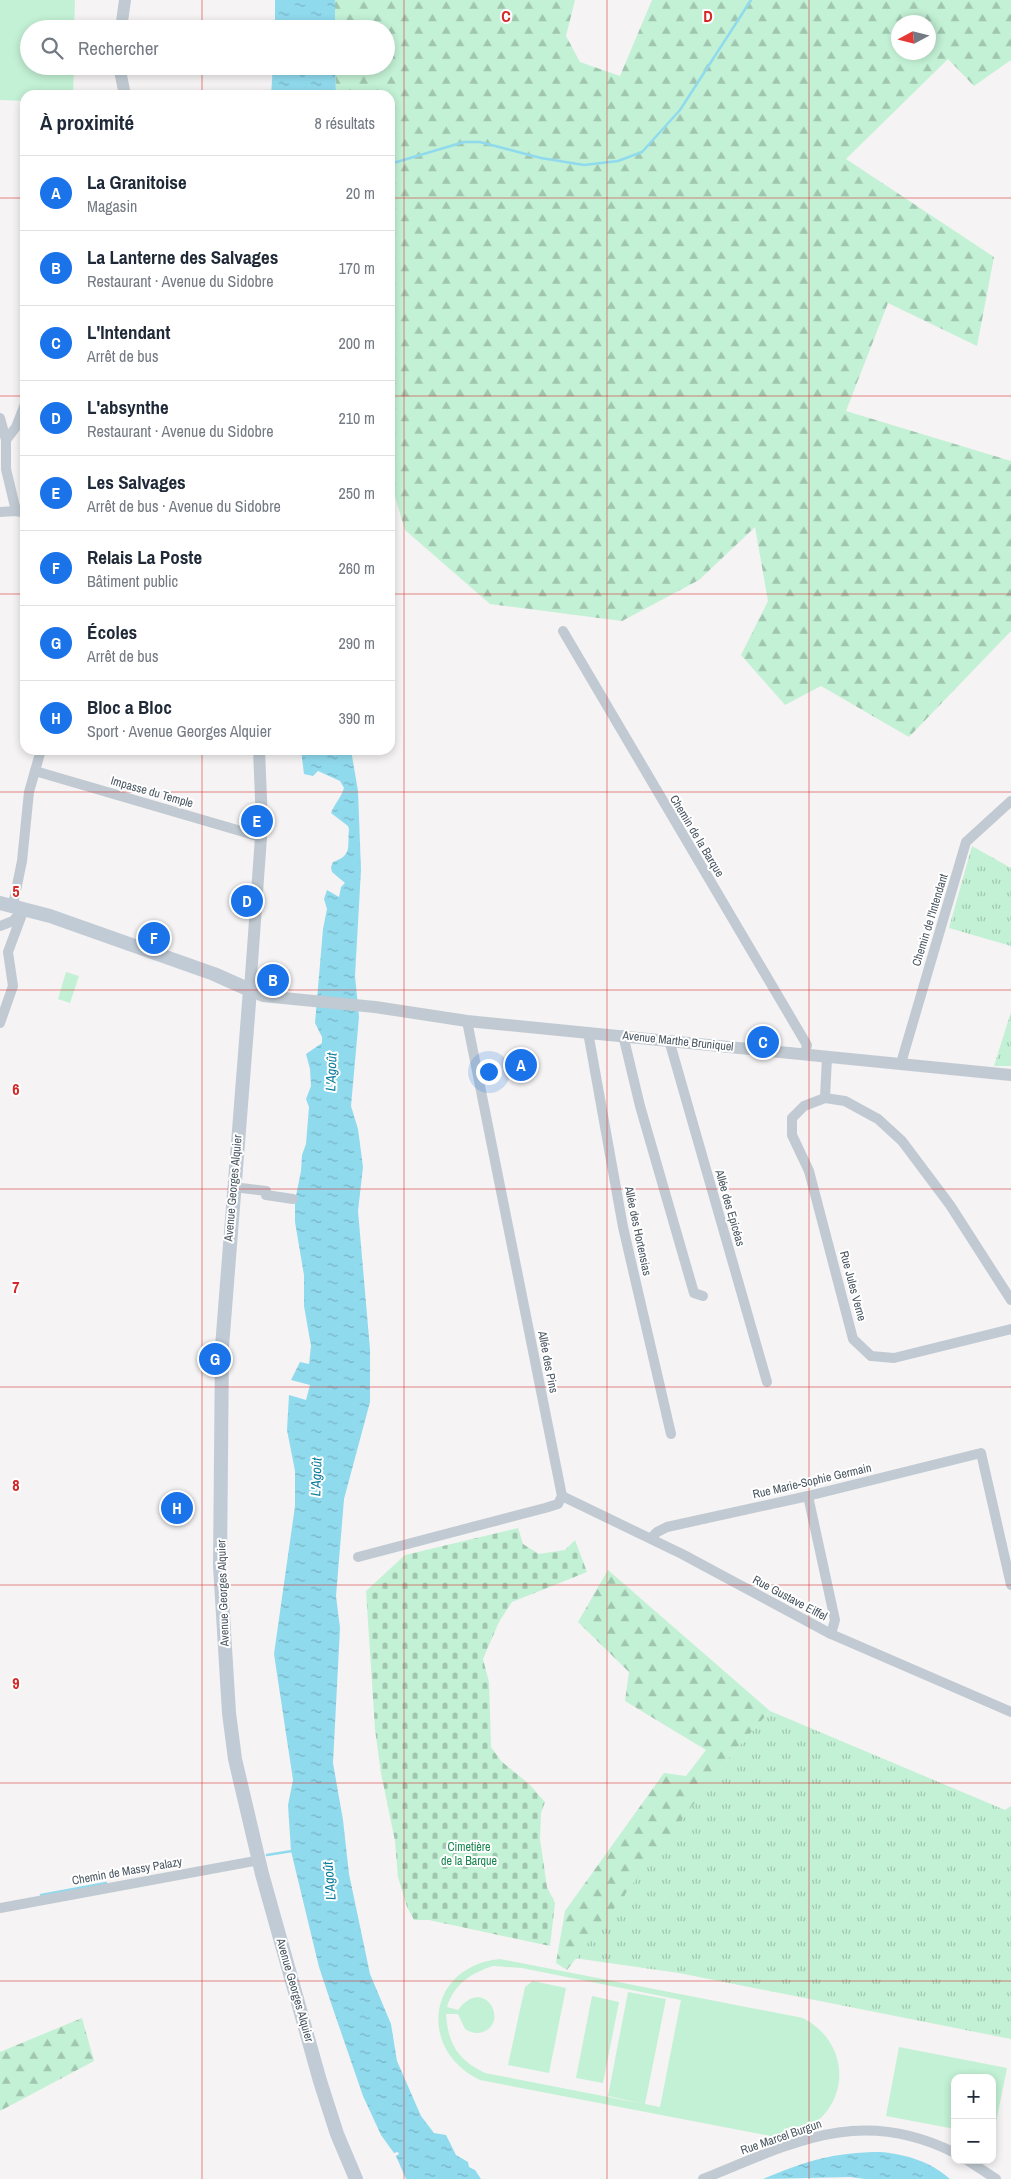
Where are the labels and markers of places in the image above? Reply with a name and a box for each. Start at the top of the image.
pin: E [241,802,273,840]
pin: D [231,882,263,920]
pin: F [138,919,170,957]
pin: B [257,961,289,999]
pin: C [747,1023,779,1061]
pin: A [505,1046,537,1084]
pin: G [199,1340,231,1378]
pin: H [161,1489,193,1527]

